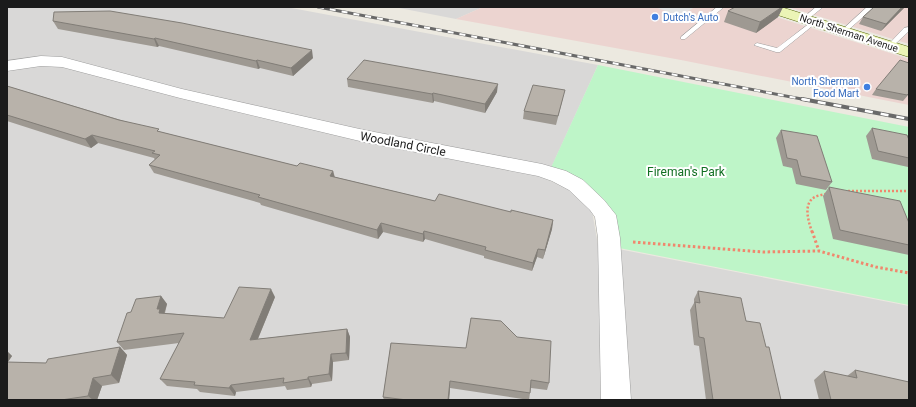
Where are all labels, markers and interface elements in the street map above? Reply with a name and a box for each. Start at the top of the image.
marker: Dutch's Auto [650,12,660,22]
place label: Dutch's Auto [663,12,719,23]
street label: North Sherman Avenue [798,12,900,54]
place label: North Sherman Food Mart [791,76,859,99]
marker: North Sherman Food Mart [862,82,872,92]
street label: Woodland Circle [359,129,447,159]
park label: Fireman's Park [647,165,726,179]

